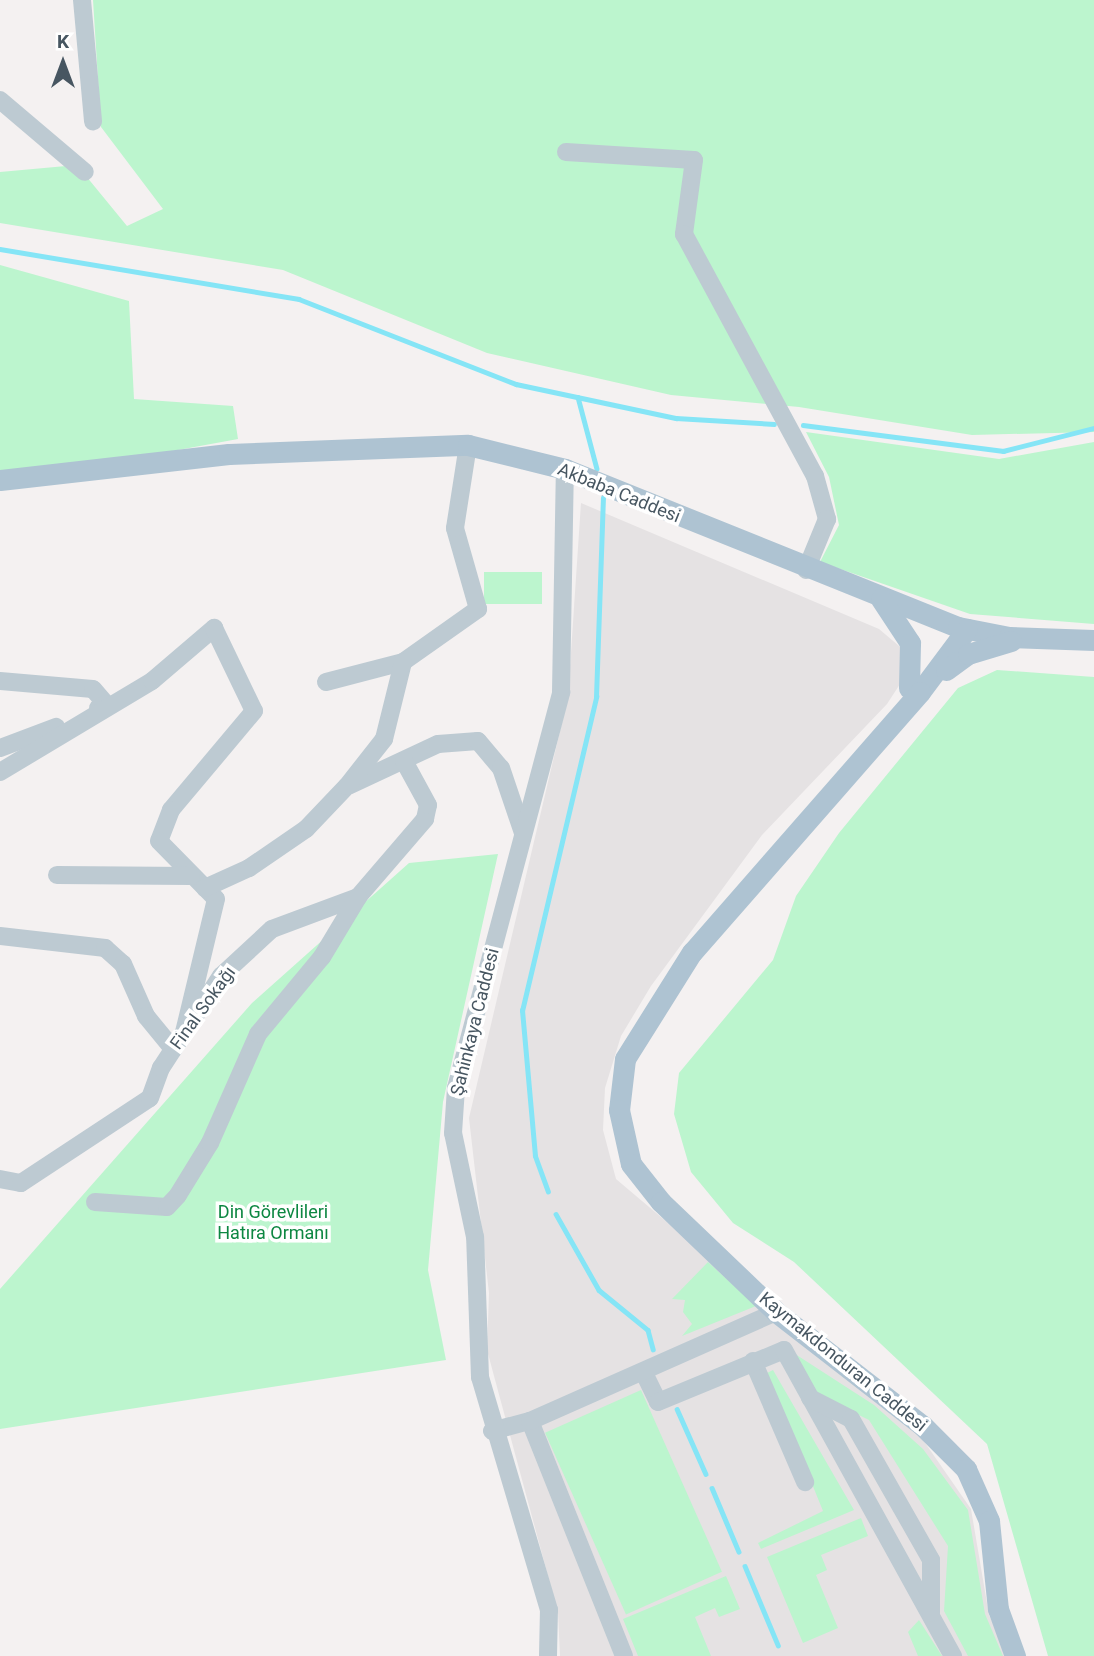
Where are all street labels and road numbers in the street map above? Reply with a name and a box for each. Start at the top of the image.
street label: Akbaba Caddesi [555,459,683,527]
street label: Şahinkaya Caddesi [446,946,504,1098]
street label: Final Sokağı [166,962,240,1054]
street label: Kaymakdonduran Caddesi [755,1288,931,1436]

